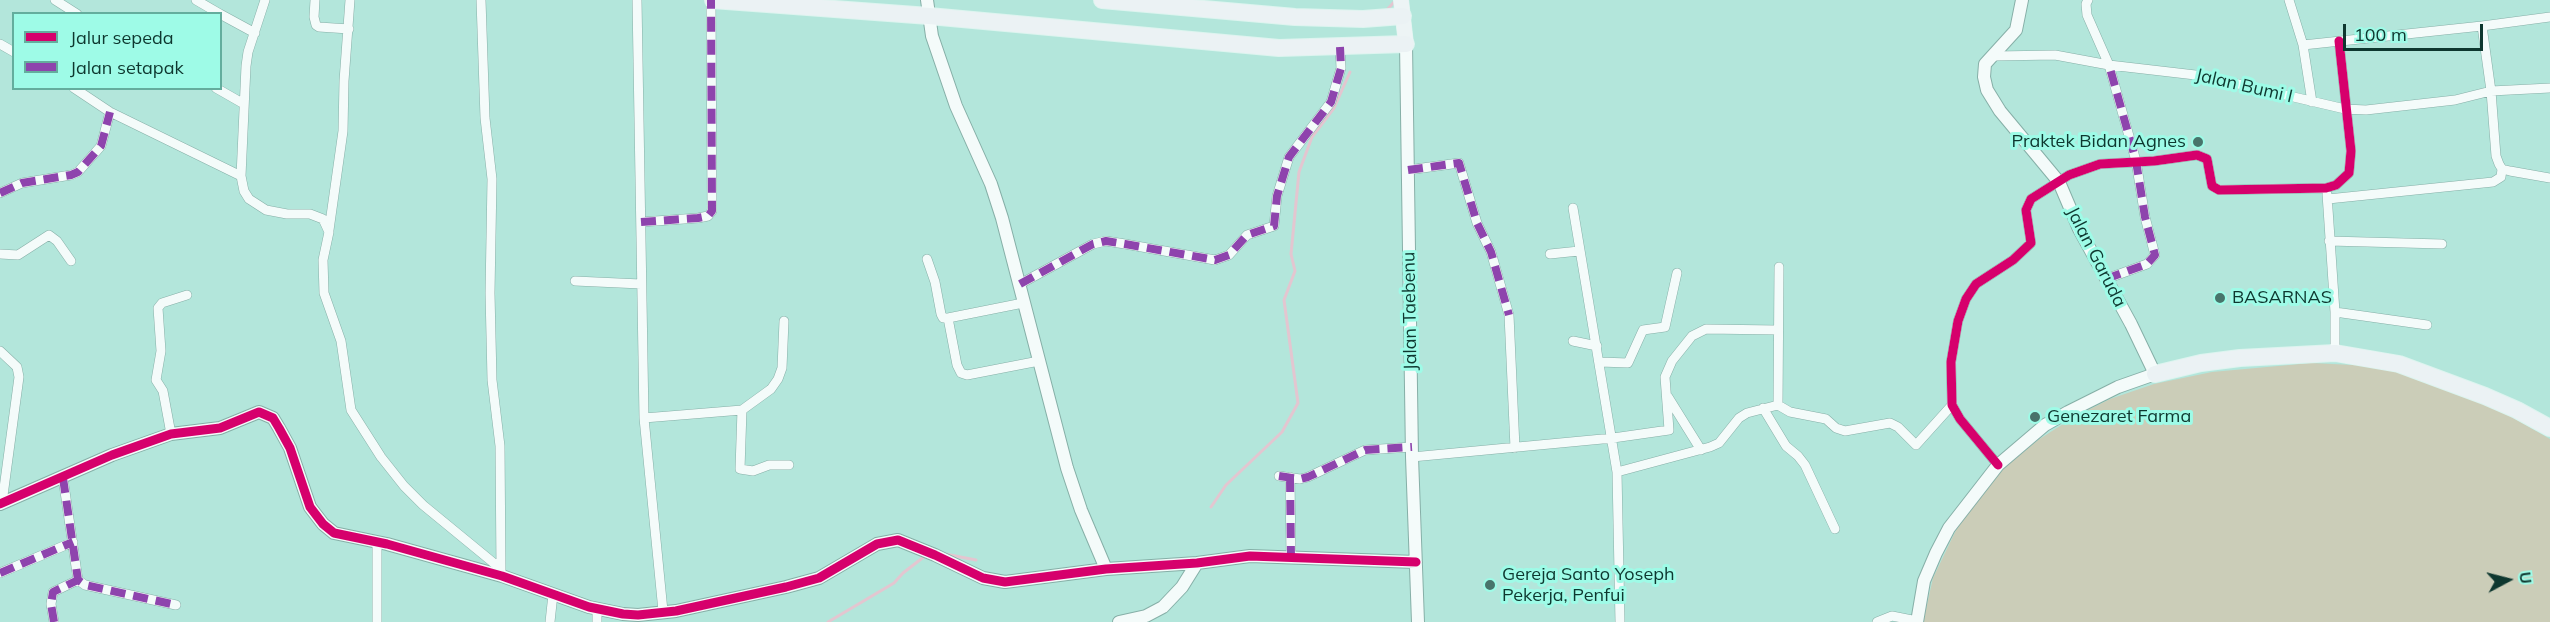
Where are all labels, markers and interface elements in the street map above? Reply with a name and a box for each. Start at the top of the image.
legend [12,12,222,90]
scale bar [2346,12,2486,50]
text: 100 m [2354,23,2407,46]
text: Jalur sepeda [70,26,174,49]
text: Jalan setapak [70,56,184,79]
street label: Jalan Bumi I [2193,64,2295,108]
place label: Praktek Bidan Agnes [2012,131,2186,153]
marker: Praktek Bidan Agnes [2191,135,2205,149]
street label: Jalan Garuda [2062,203,2130,311]
street label: Jalan Taebenu [1398,251,1422,371]
place label: BASARNAS [2232,287,2332,309]
marker: BASARNAS [2213,291,2227,305]
place label: Genezaret Farma [2047,406,2191,428]
marker: Genezaret Farma [2028,410,2042,424]
north arrow [2478,550,2538,610]
place label: Gereja Santo Yoseph Pekerja, Penfui [1502,564,1675,606]
text: U [2515,571,2537,585]
marker: Gereja Santo Yoseph Pekerja, Penfui [1483,578,1497,592]

